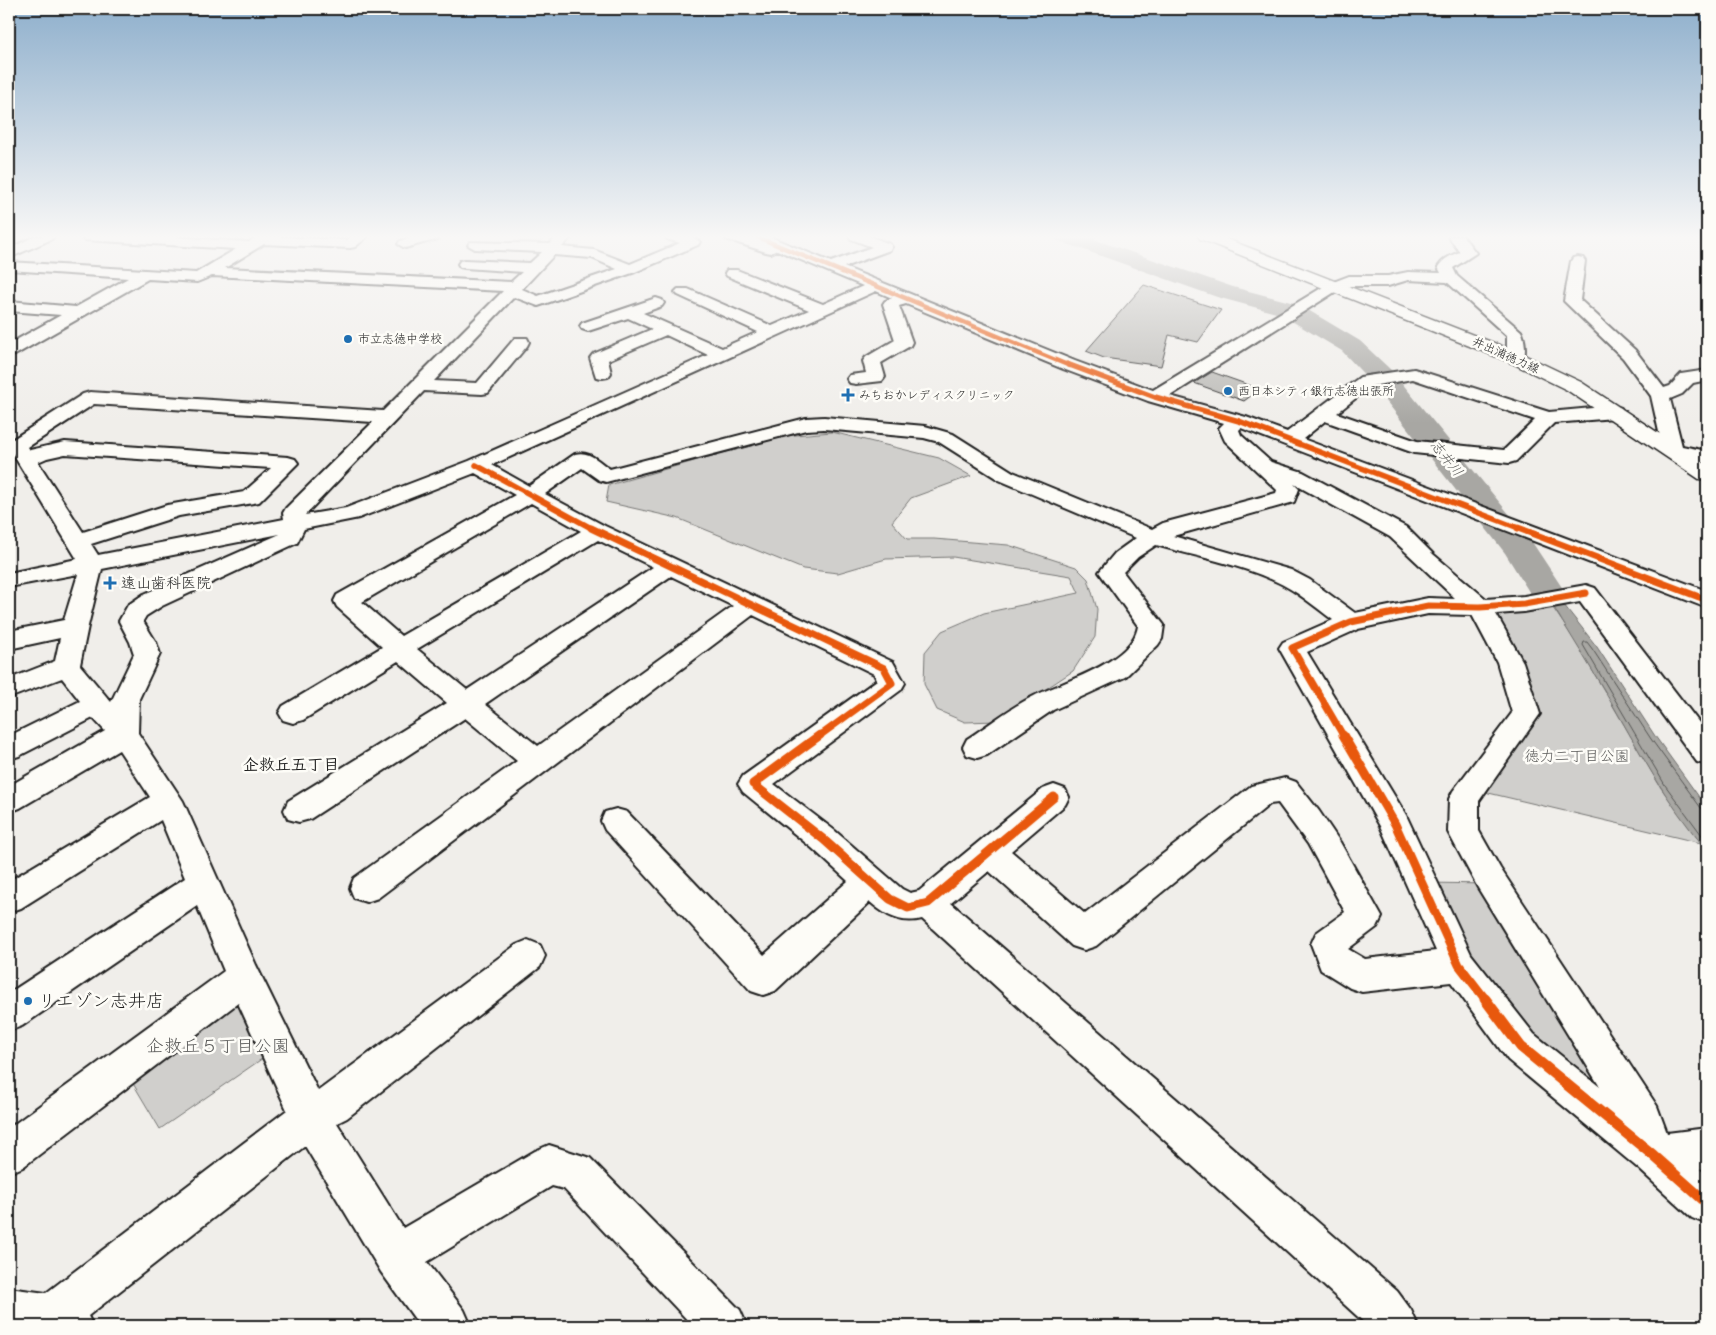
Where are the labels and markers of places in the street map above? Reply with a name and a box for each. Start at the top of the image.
marker: 市立志徳中学校 [342,333,354,345]
place label: 市立志徳中学校 [358,333,442,348]
marker: 西日本シティ銀行志徳出張所 [1222,385,1234,397]
place label: 西日本シティ銀行志徳出張所 [1238,385,1394,400]
marker: みちおかレディスクリニック [841,388,855,402]
place label: みちおかレディスクリニック [859,390,1015,404]
place label: 遠山歯科医院 [121,575,211,594]
marker: 遠山歯科医院 [103,576,117,590]
place label: リエゾン志井店 [38,992,164,1014]
marker: リエゾン志井店 [22,995,34,1007]

